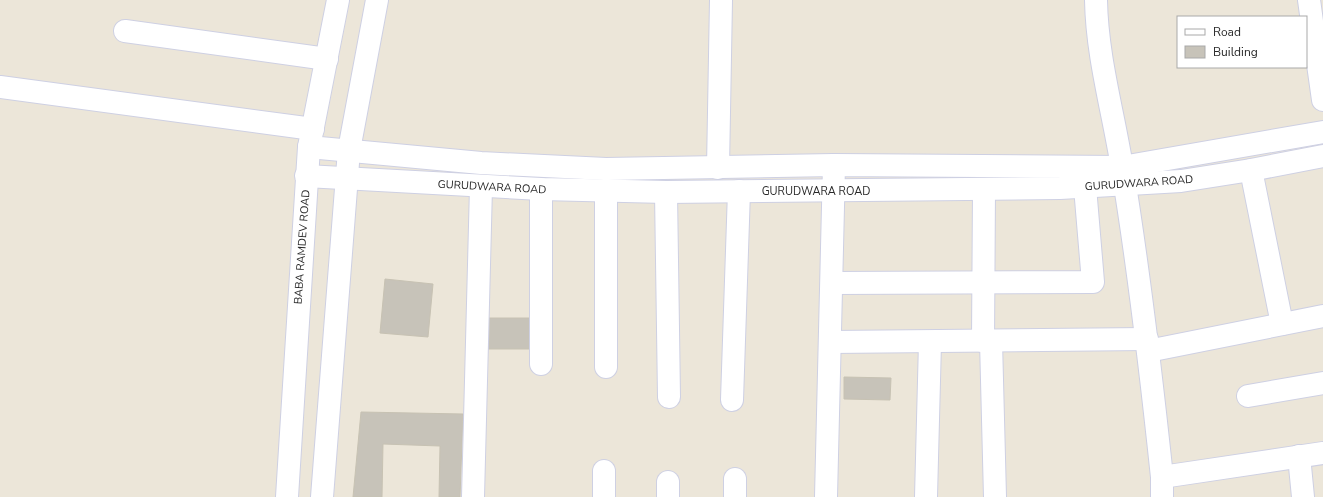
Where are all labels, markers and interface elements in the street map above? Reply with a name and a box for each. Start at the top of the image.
legend [1177,16,1307,68]
text: Road [1213,24,1241,40]
text: Building [1213,44,1258,60]
street label: GURUDWARA ROAD [1084,172,1194,194]
street label: GURUDWARA ROAD [437,177,547,197]
street label: GURUDWARA ROAD [762,184,870,199]
street label: BABA RAMDEV ROAD [291,189,313,305]

